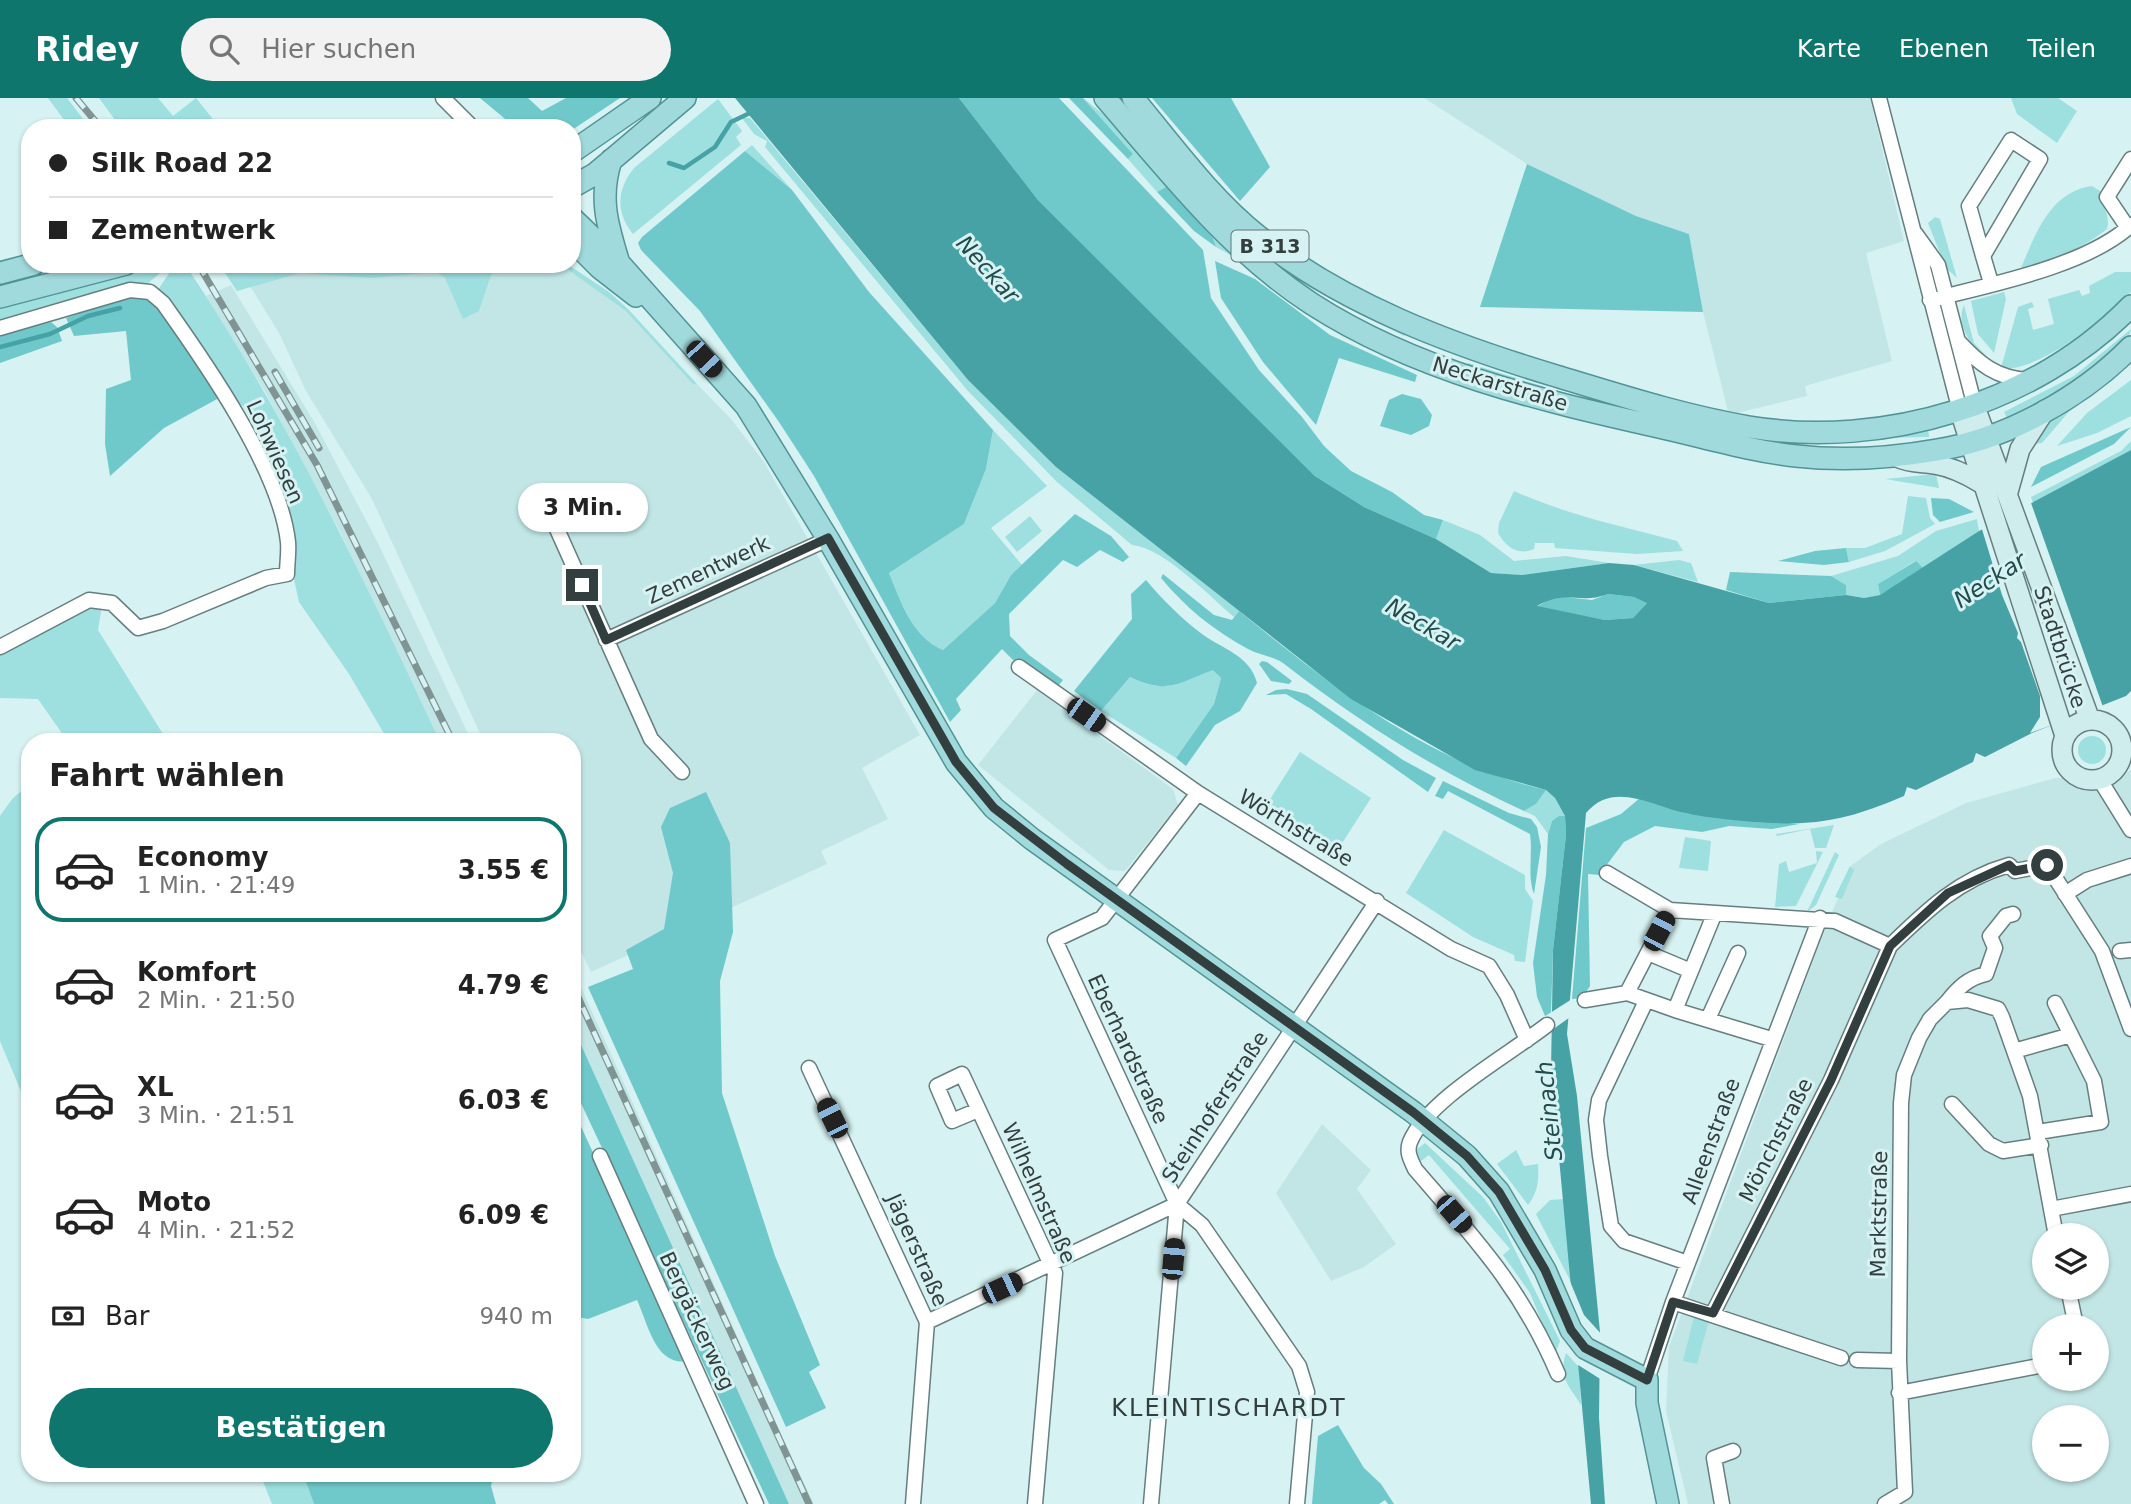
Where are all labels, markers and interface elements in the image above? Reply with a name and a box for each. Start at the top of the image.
search box [181,18,671,81]
text: Ridey [35,30,139,69]
icon: search [205,30,243,68]
text: Hier suchen [261,34,416,64]
text: Karte [1797,35,1861,63]
text: Ebenen [1899,35,1989,63]
text: Teilen [2027,35,2096,63]
text: Silk Road 22 [91,148,273,178]
text: Zementwerk [91,215,275,245]
water label: Neckar [951,230,1026,309]
road number: B 313 [1232,230,1308,262]
car [682,336,727,382]
street label: Neckarstraße [1429,352,1571,416]
street label: Lohwiesen [242,397,308,507]
callout: 3 Min. [517,484,647,532]
text: 3 Min. [543,494,623,520]
street label: Zementwerk [643,531,774,609]
water label: Neckar [1949,546,2032,613]
route end [566,569,598,601]
street label: Stadtbrücke [2029,583,2091,711]
water label: Neckar [1381,593,1466,656]
car [1063,694,1110,736]
text: Fahrt wählen [49,756,285,794]
street label: Wörthstraße [1234,784,1358,872]
icon: car [53,838,116,901]
text: Economy [137,842,268,872]
route start [2031,849,2063,881]
text: 3.55 € [458,855,549,885]
text: 1 Min. · 21:49 [137,872,295,898]
car [1640,908,1679,954]
icon: car [53,953,116,1016]
text: Komfort [137,957,256,987]
text: 4.79 € [458,970,549,1000]
street label: Eberhardstraße [1083,970,1173,1128]
text: 2 Min. · 21:50 [137,987,295,1013]
street label: Steinhoferstraße [1157,1027,1273,1187]
water label: Steinach [1531,1060,1567,1162]
icon: car [53,1068,116,1131]
text: XL [137,1072,174,1102]
street label: Mönchstraße [1734,1074,1818,1206]
street label: Alleenstraße [1677,1075,1745,1207]
text: 6.03 € [458,1085,549,1115]
car [814,1095,851,1141]
text: 3 Min. · 21:51 [137,1102,295,1128]
street label: Wilhelmstraße [997,1119,1081,1267]
street label: Marktstraße [1866,1150,1892,1278]
icon: car [53,1183,116,1246]
text: Moto [137,1187,211,1217]
street label: Jägerstraße [881,1188,953,1310]
car [1433,1191,1476,1237]
text: 6.09 € [458,1200,549,1230]
text: 4 Min. · 21:52 [137,1217,295,1243]
map controls [2032,1223,2109,1482]
button: layers [2032,1223,2109,1300]
car [1161,1237,1186,1281]
street label: Bergäckerweg [654,1248,740,1394]
car [979,1270,1026,1306]
icon: cash [49,1297,87,1335]
text: Bar [105,1301,149,1331]
text: 940 m [479,1303,553,1329]
button: + [2032,1314,2109,1391]
button: Bestätigen [49,1388,553,1468]
district label: KLEINTISCHARDT [1111,1394,1347,1422]
button: − [2032,1405,2109,1482]

